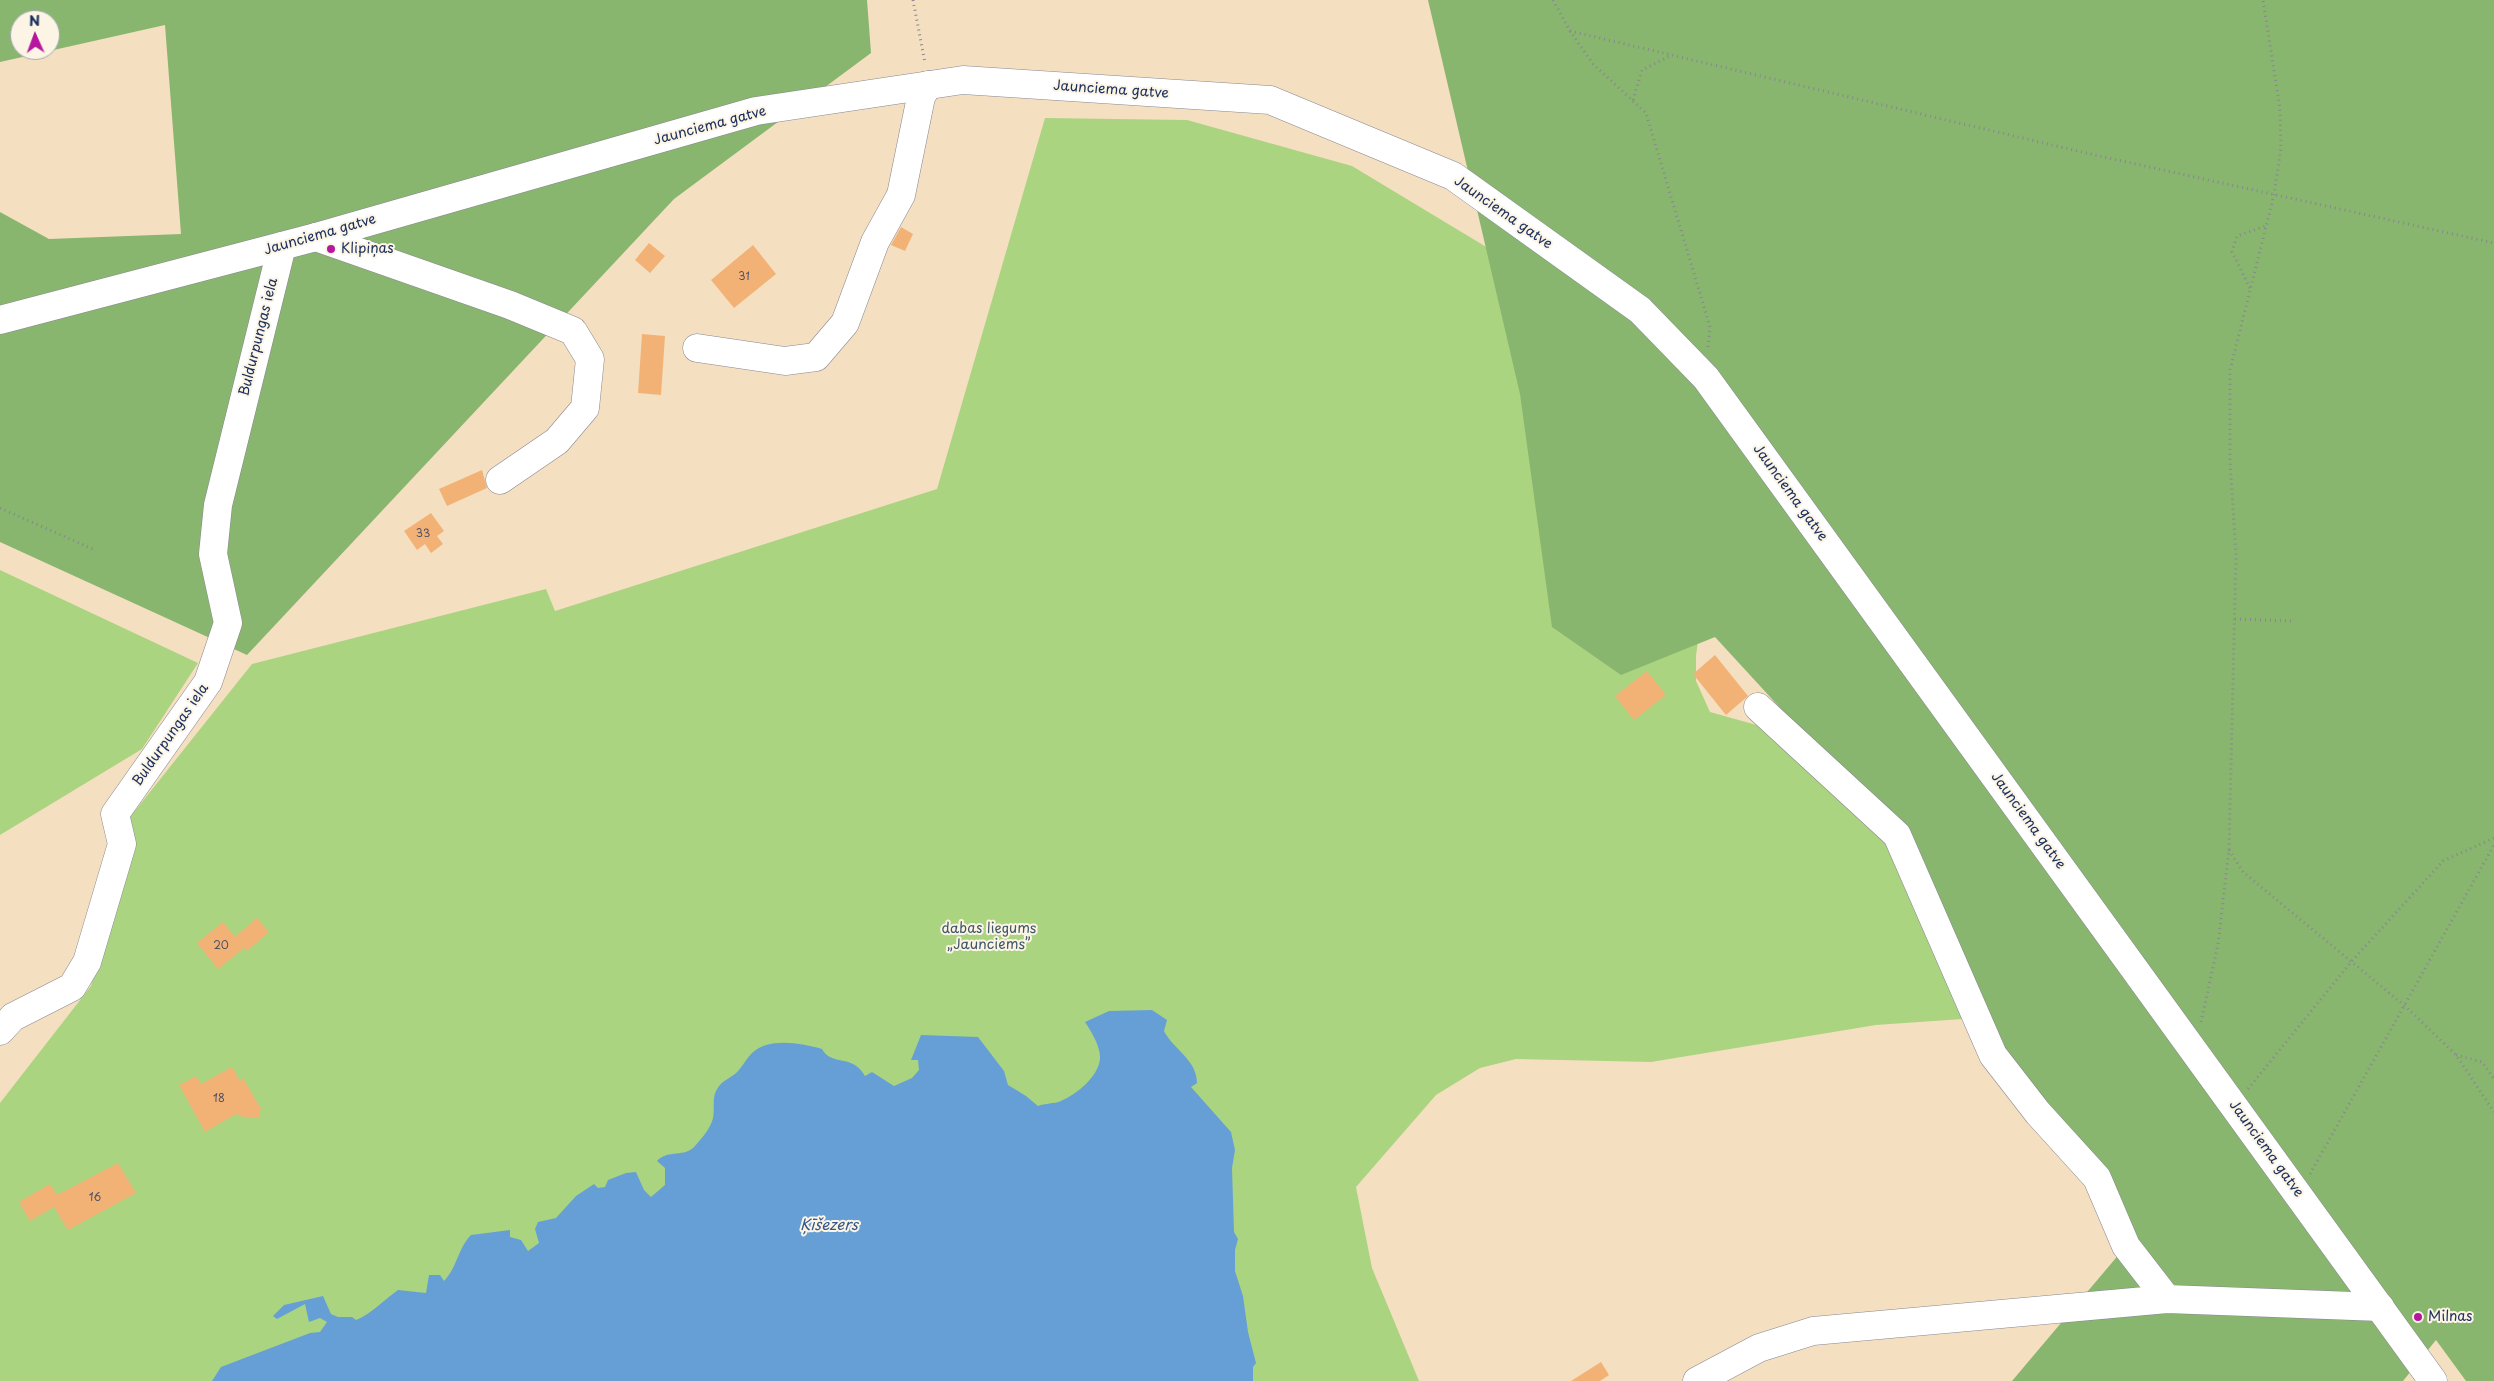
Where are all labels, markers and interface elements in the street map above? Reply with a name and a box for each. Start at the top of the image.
north arrow [10,10,60,60]
text: N [29,10,40,31]
street label: Jaunciema gatve [1053,78,1169,102]
street label: Jaunciema gatve [652,103,768,149]
street label: Jaunciema gatve [1451,173,1555,253]
street label: Jaunciema gatve [262,211,378,259]
place label: Klipiņas [341,241,394,257]
marker: Klipiņas [325,243,337,255]
house number: 31 [738,270,750,284]
street label: Buldurpungas iela [236,276,282,398]
street label: Jaunciema gatve [1749,441,1831,545]
house number: 33 [416,527,430,541]
street label: Buldurpungas iela [129,681,213,789]
street label: Jaunciema gatve [1987,769,2069,873]
park label: dabas liegums „Jaunciems” [942,921,1036,954]
house number: 20 [213,939,229,953]
house number: 18 [213,1092,225,1106]
street label: Jaunciema gatve [2225,1097,2307,1201]
house number: 16 [89,1191,101,1205]
water label: Ķīšezers [800,1217,858,1235]
place label: Milnas [2428,1309,2472,1325]
marker: Milnas [2412,1311,2424,1323]

